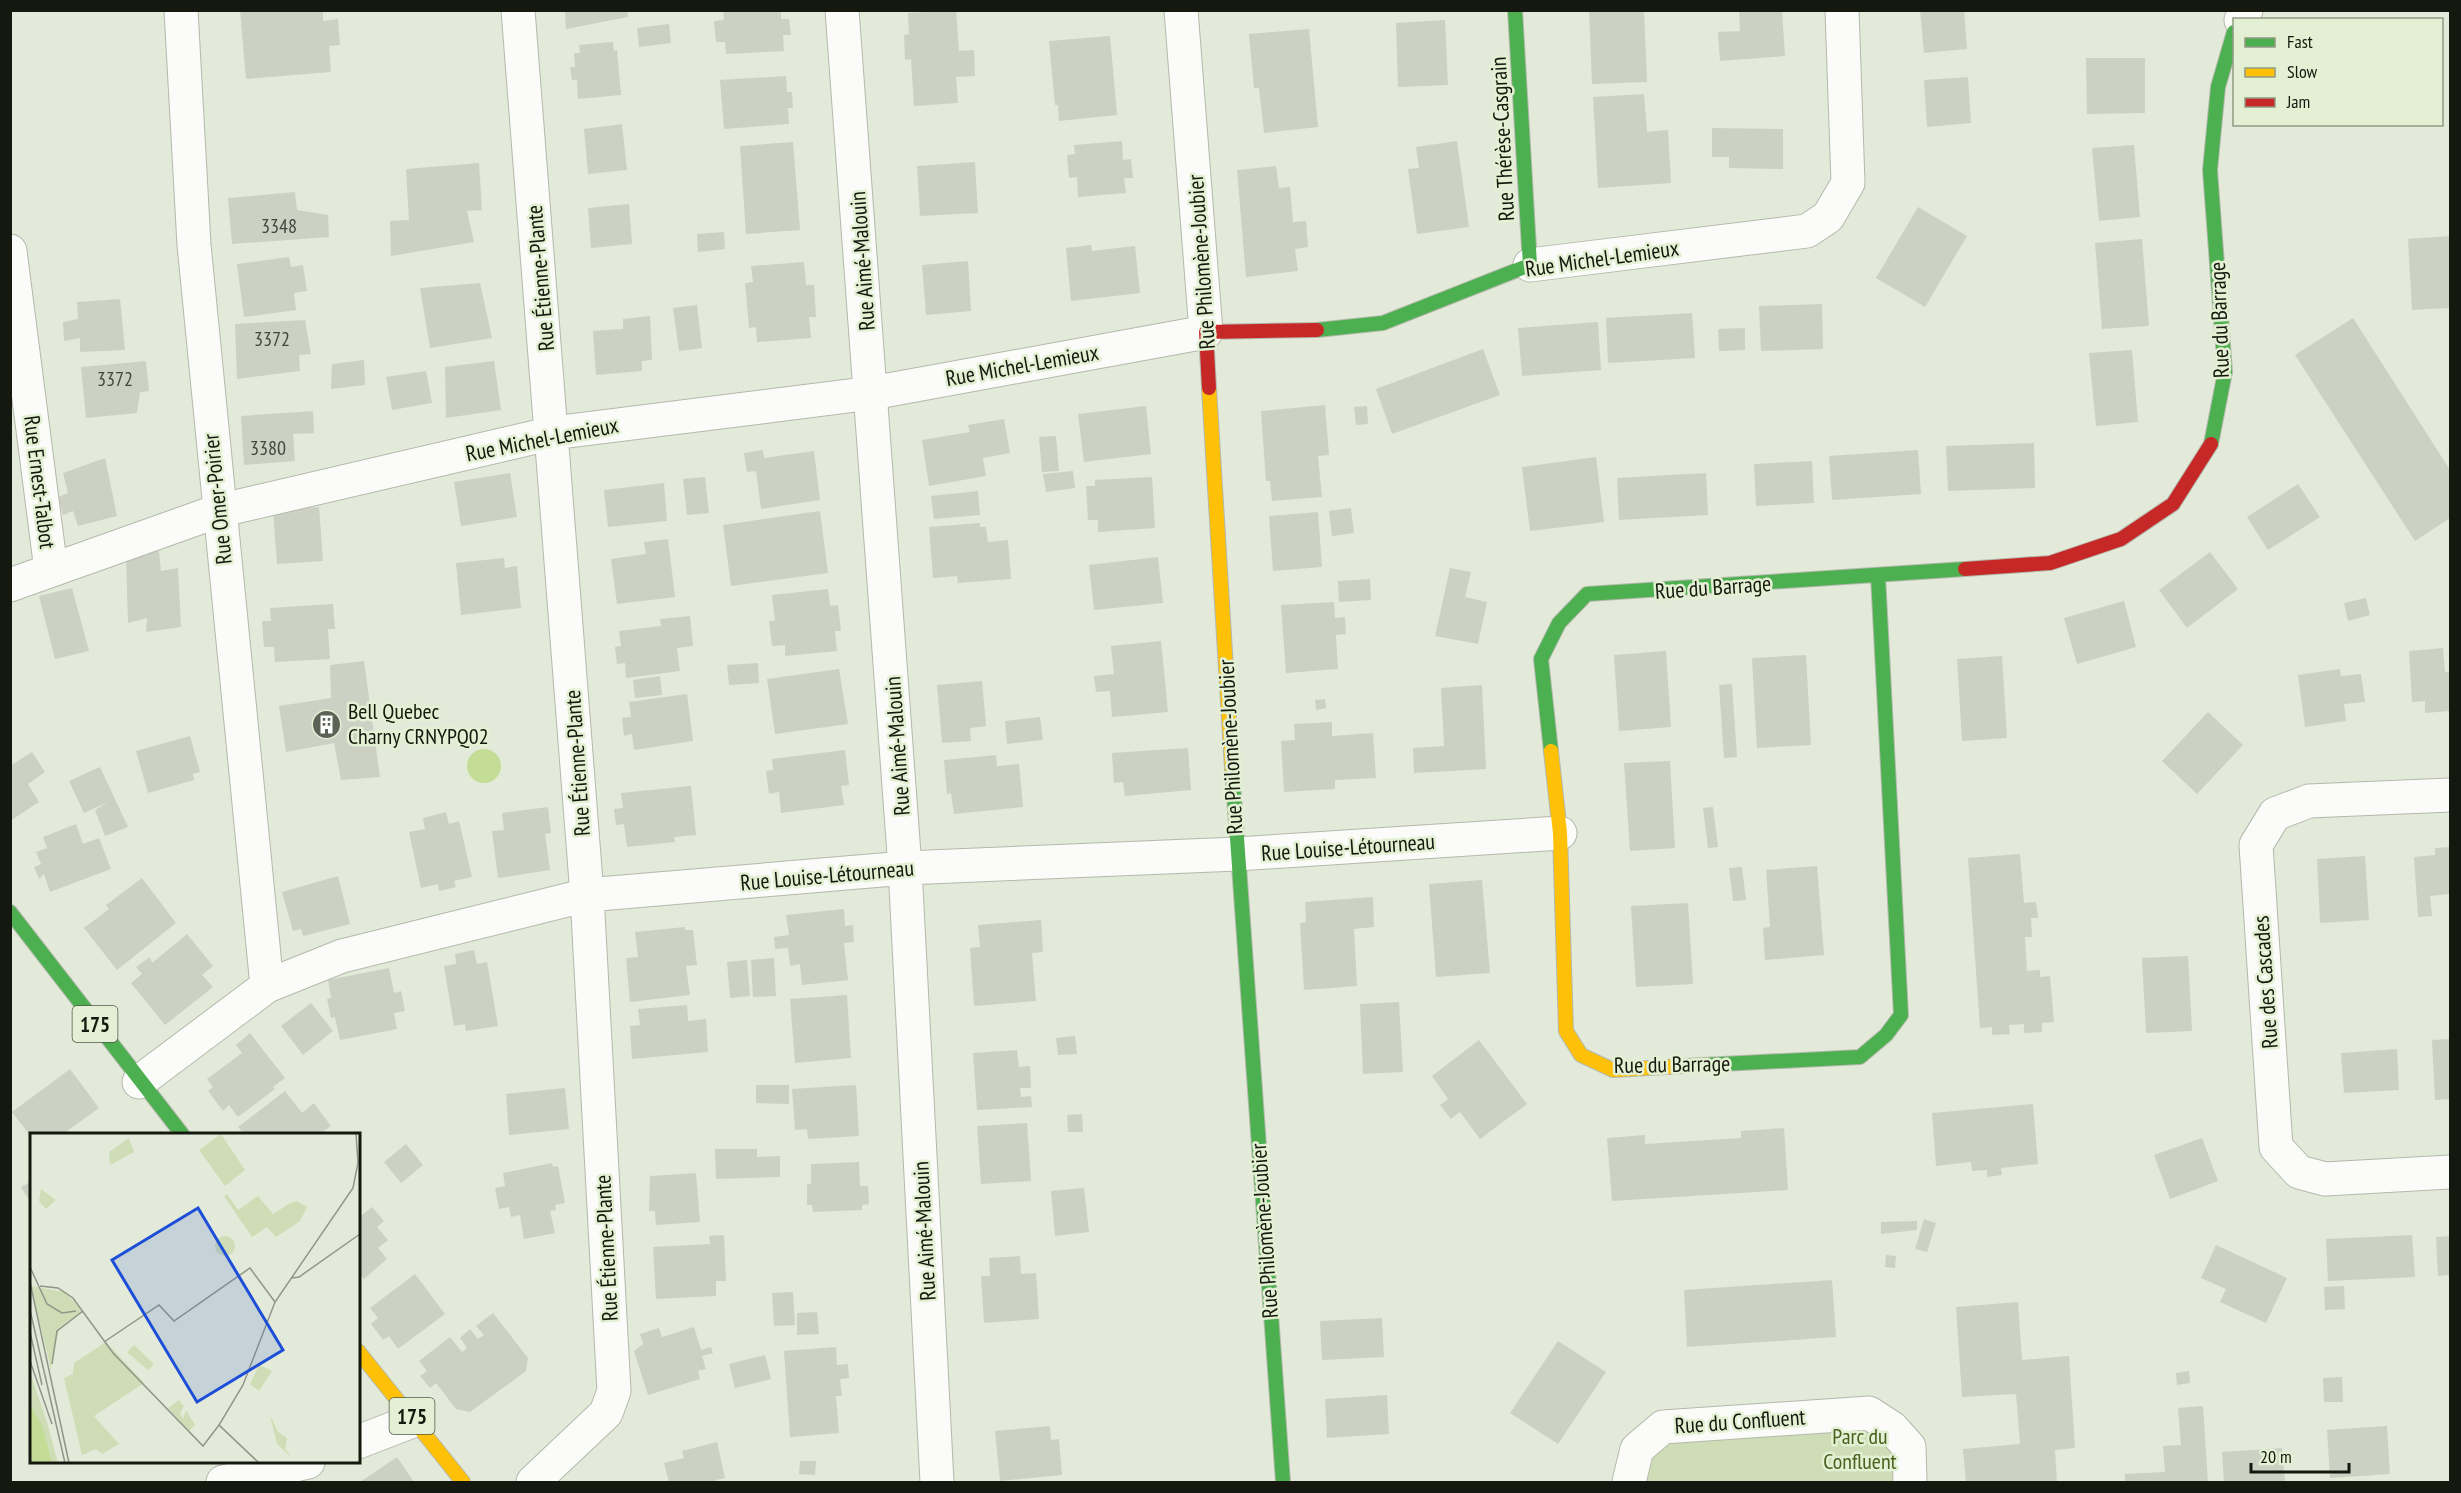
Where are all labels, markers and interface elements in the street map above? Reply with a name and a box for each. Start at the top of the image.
legend [2233,18,2443,126]
text: Fast [2287,30,2313,53]
street label: Rue Thérèse-Casgrain [1484,56,1520,222]
text: Slow [2287,60,2318,83]
text: Jam [2286,90,2310,113]
street label: Rue Philomène-Joubier [1181,174,1221,350]
street label: Rue Aimé-Malouin [843,190,881,332]
street label: Rue Étienne-Plante [520,204,560,352]
house number: 3348 [261,213,297,239]
street label: Rue Michel-Lemieux [1523,233,1681,283]
street label: Rue du Barrage [2203,261,2235,379]
house number: 3372 [254,326,290,352]
street label: Rue Michel-Lemieux [943,338,1101,392]
house number: 3372 [97,366,133,392]
street label: Rue Michel-Lemieux [463,410,621,468]
street label: Rue Ernest-Talbot [18,414,62,550]
street label: Rue Omer-Poirier [196,432,238,566]
house number: 3380 [250,435,286,461]
street label: Rue du Barrage [1654,569,1772,605]
street label: Rue Philomène-Joubier [1211,659,1249,835]
street label: Rue Aimé-Malouin [878,675,916,817]
street label: Rue Étienne-Plante [558,689,596,837]
place label: Bell Quebec Charny CRNYPQ02 [348,697,489,750]
building icon: Bell Quebec Charny CRNYPQ02 [311,708,343,740]
street label: Rue Louise-Létourneau [1260,827,1436,867]
street label: Rue Louise-Létourneau [739,853,915,897]
street label: Rue des Cascades [2246,915,2284,1049]
road number: 175 [72,1006,118,1042]
street label: Rue du Barrage [1614,1049,1730,1079]
inset map [30,1133,360,1463]
street label: Rue Philomène-Joubier [1244,1143,1284,1319]
street label: Rue Aimé-Malouin [906,1161,942,1301]
street label: Rue Étienne-Plante [588,1174,624,1322]
road number: 175 [390,1398,434,1434]
street label: Rue du Confluent [1674,1402,1806,1440]
park label: Parc du Confluent [1823,1422,1897,1475]
scale bar [2251,1436,2348,1474]
text: 20 m [2260,1445,2292,1468]

